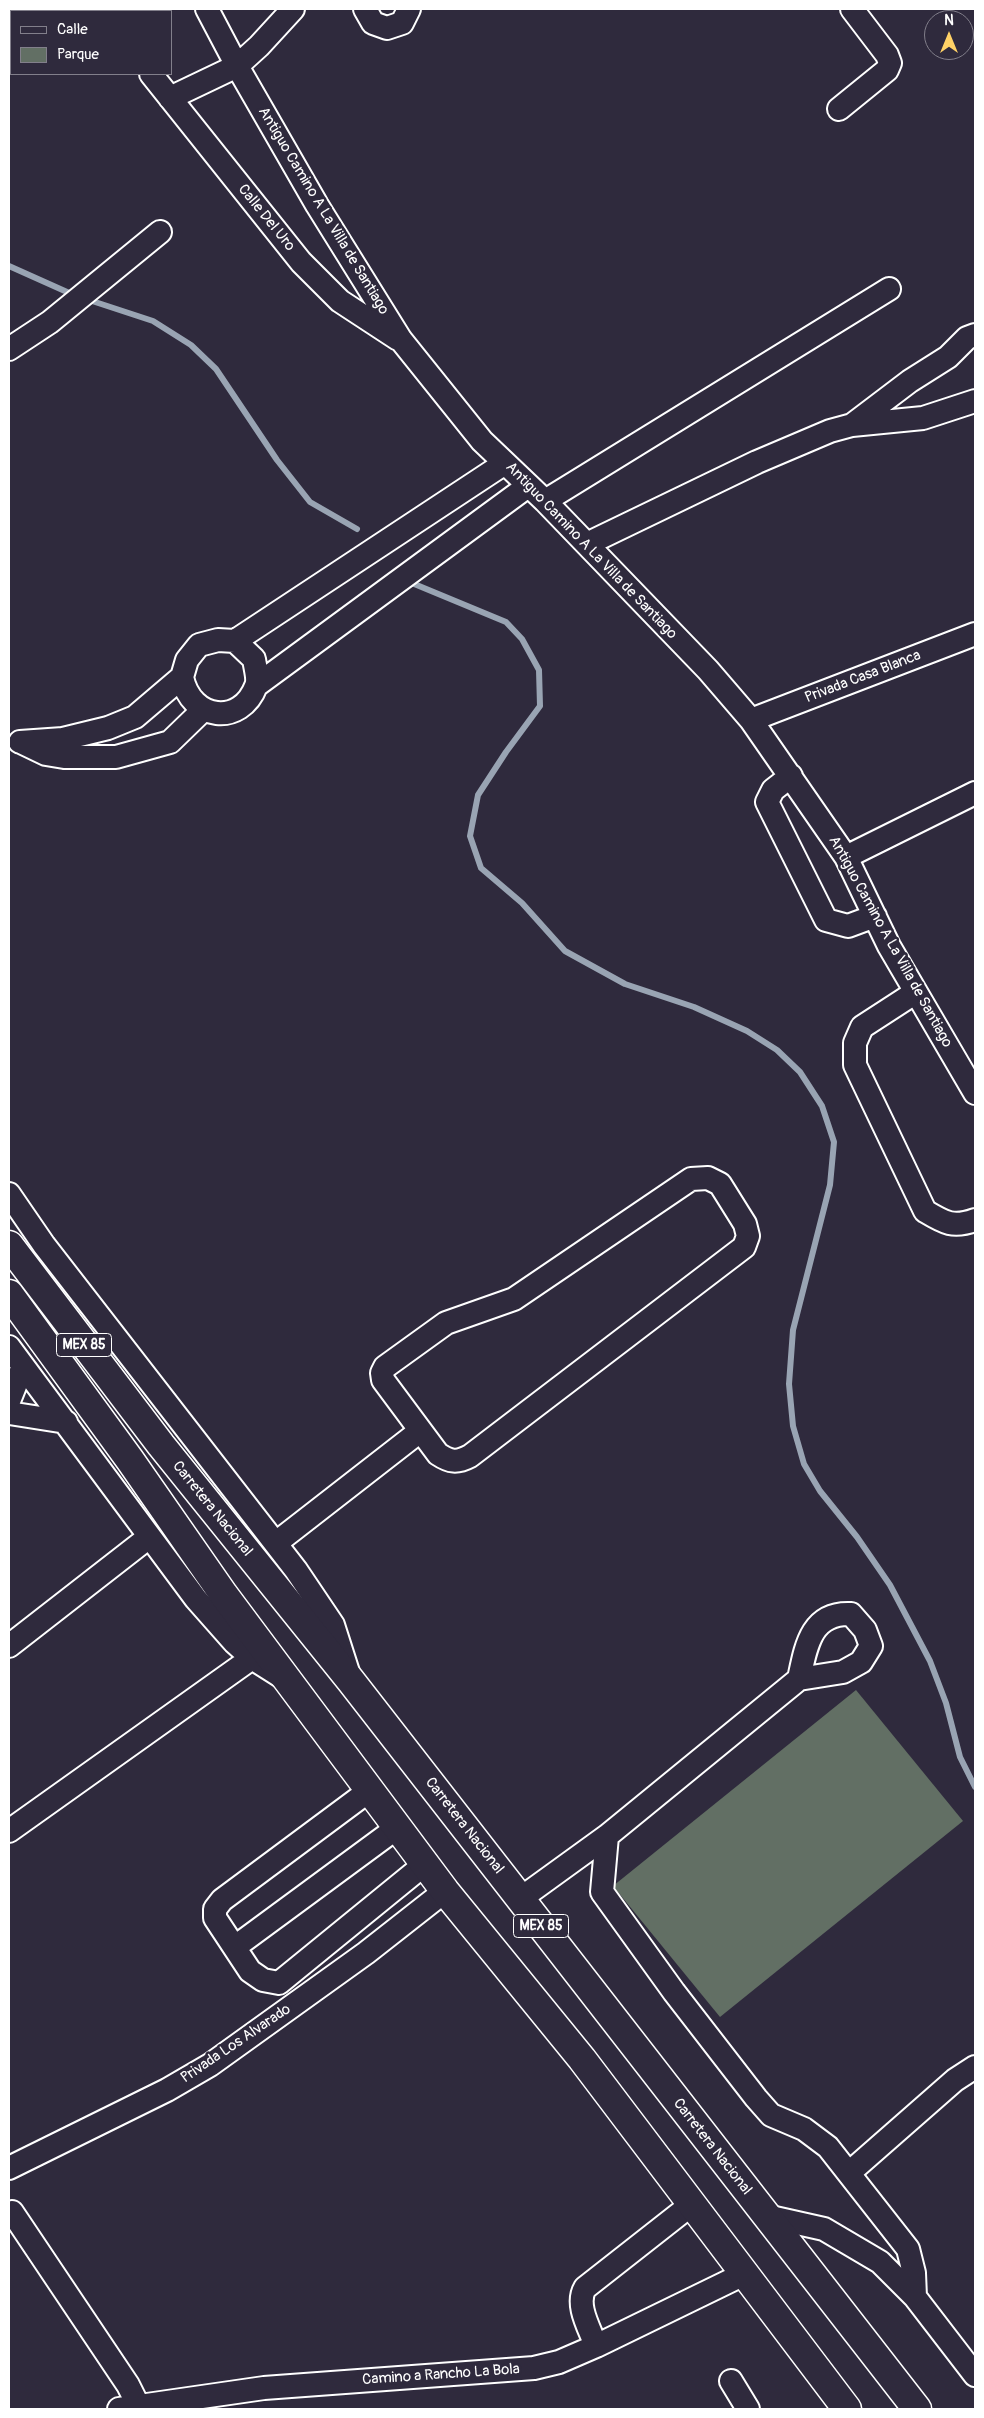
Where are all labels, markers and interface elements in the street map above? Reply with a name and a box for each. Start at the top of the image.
legend [10,10,172,75]
north arrow [924,10,974,60]
text: N [944,12,954,29]
text: Calle [57,20,88,39]
text: Parque [57,45,99,64]
street label: Antiguo Camino A La Villa de Santiago [254,104,392,318]
street label: Calle Del Uro [234,181,298,255]
street label: Antiguo Camino A La Villa de Santiago [501,459,681,643]
street label: Privada Casa Blanca [803,647,923,707]
street label: Antiguo Camino A La Villa de Santiago [824,833,956,1051]
road number: MEX 85 [56,1334,112,1356]
street label: Carretera Nacional [168,1458,256,1560]
street label: Carretera Nacional [421,1774,507,1878]
road number: MEX 85 [514,1914,568,1938]
street label: Privada Los Alvarado [178,2001,294,2087]
street label: Carretera Nacional [669,2095,755,2199]
street label: Camino a Rancho La Bola [362,2361,520,2389]

